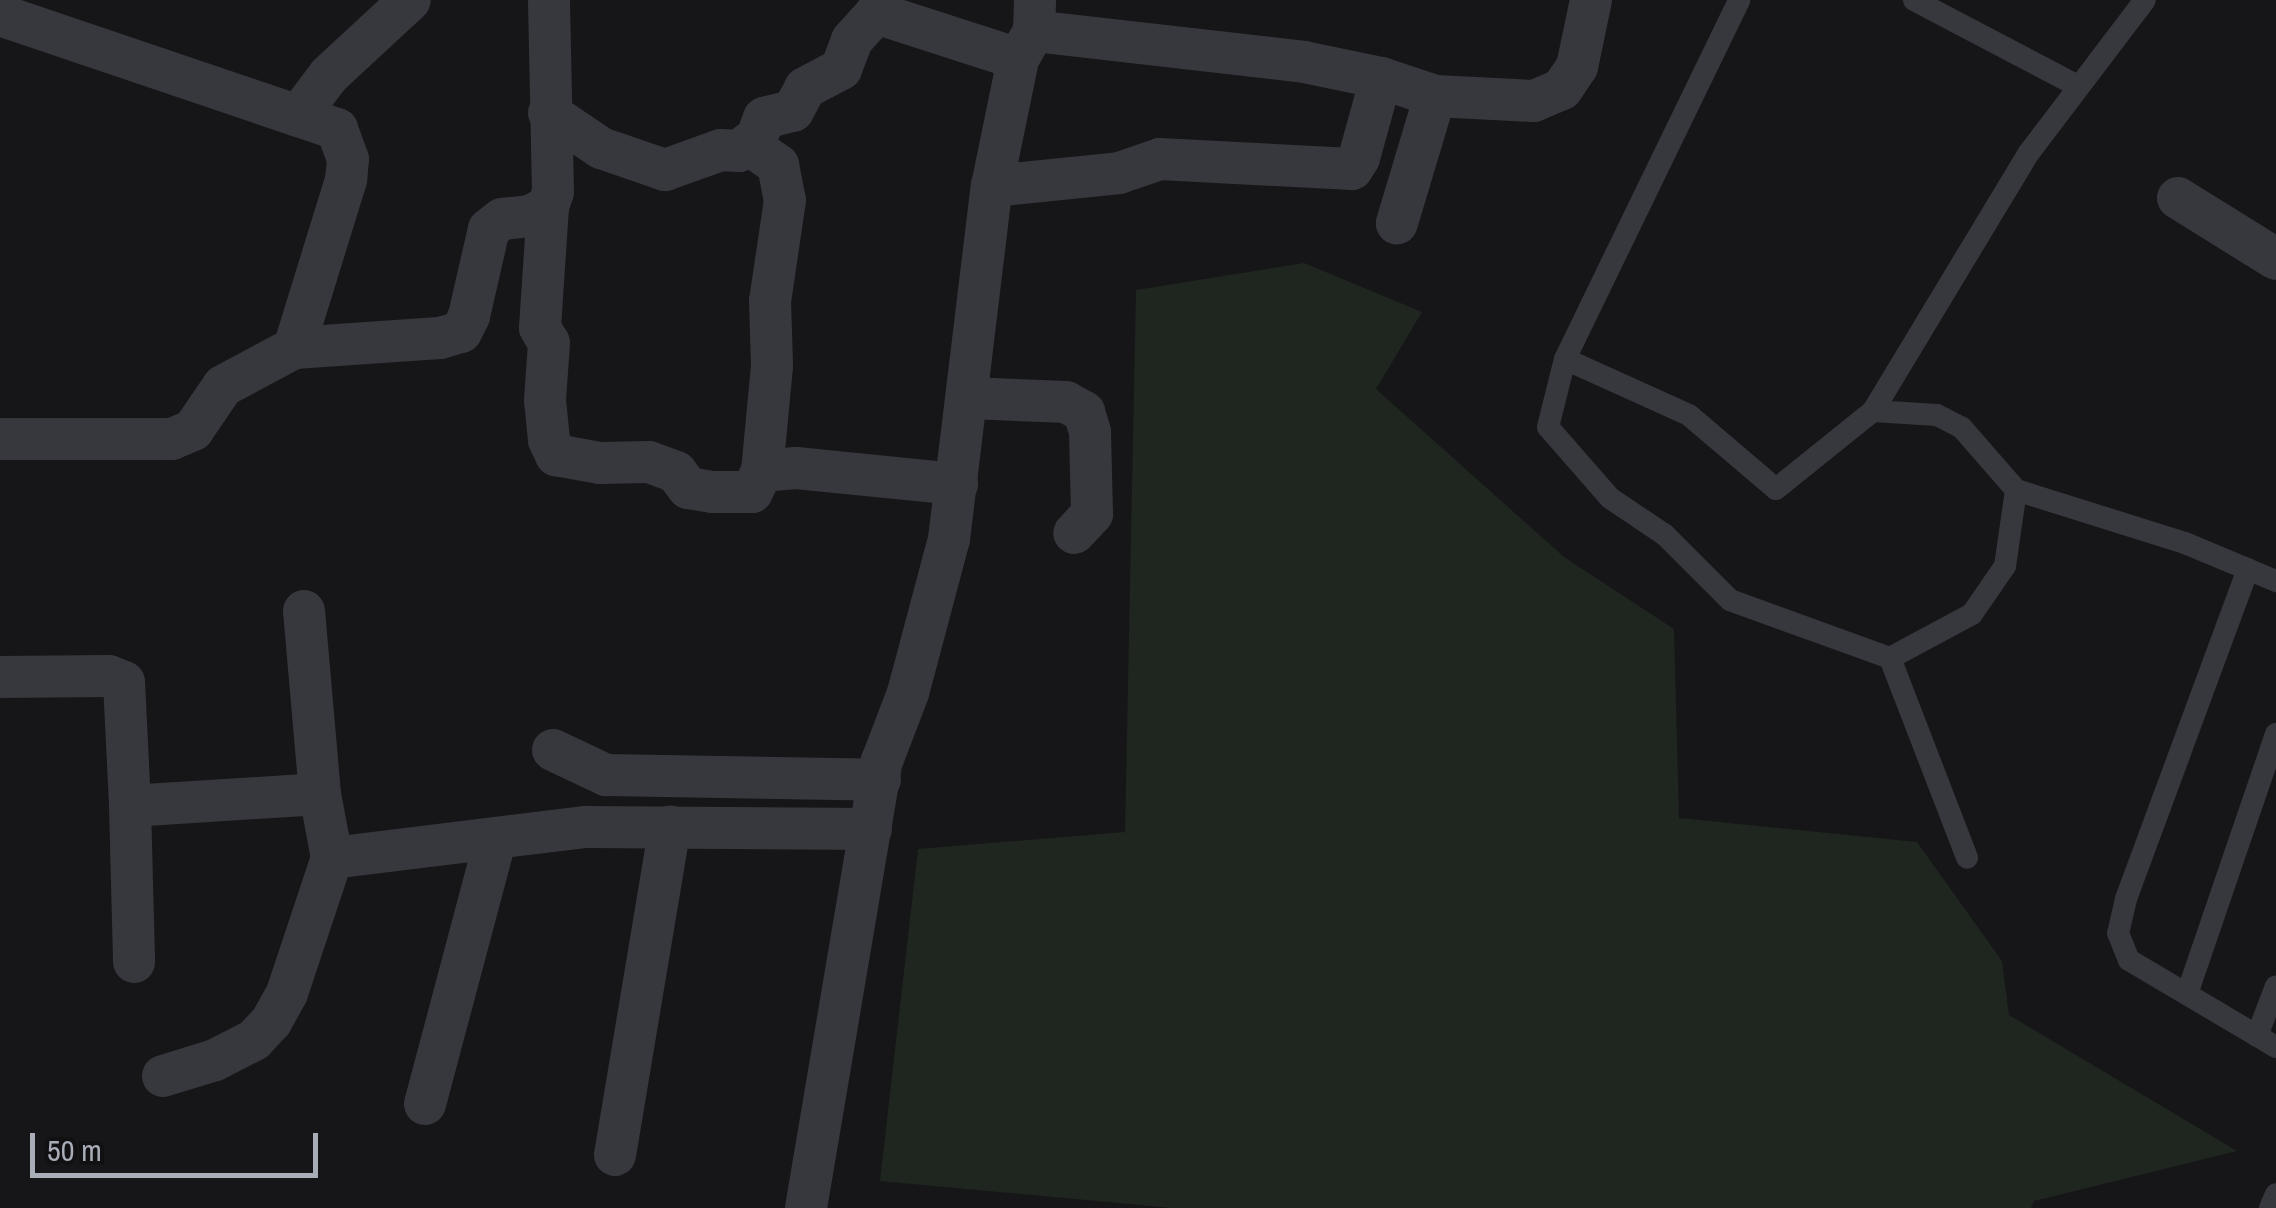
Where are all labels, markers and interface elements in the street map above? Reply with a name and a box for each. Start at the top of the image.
scale bar [35,1113,322,1175]
text: 50 m [47,1130,102,1170]

